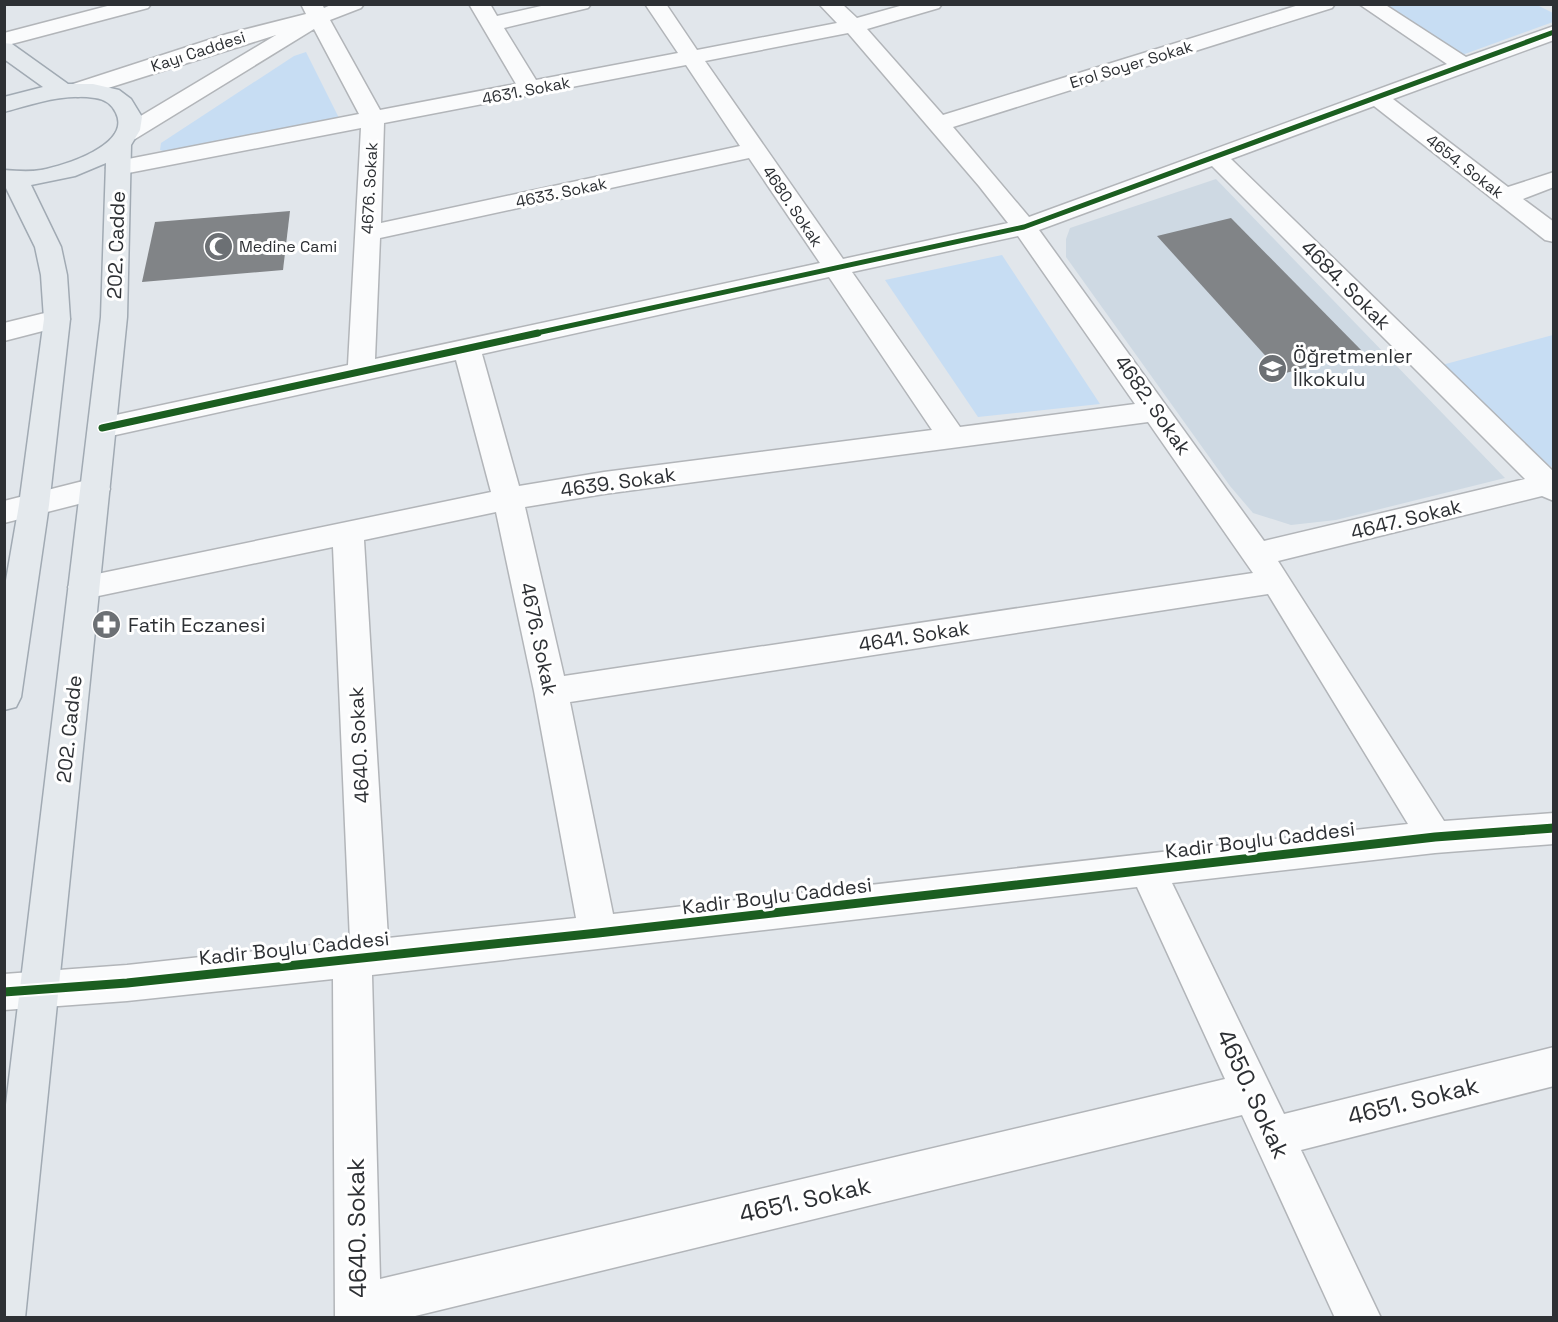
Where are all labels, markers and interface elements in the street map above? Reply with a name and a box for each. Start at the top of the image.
street label: Kayı Caddesi [148,26,248,77]
street label: Erol Soyer Sokak [1067,36,1196,93]
street label: 4631. Sokak [480,72,572,109]
street label: 4654. Sokak [1422,130,1508,204]
street label: 4676. Sokak [357,141,382,234]
street label: 4680. Sokak [758,162,828,251]
street label: 4633. Sokak [514,173,609,212]
street label: 202. Cadde [101,191,131,299]
mosque icon: Medine Cami [202,230,234,262]
street label: 4684. Sokak [1296,235,1397,336]
place label: Medine Cami [239,236,337,257]
place label: Öğretmenler İlkokulu [1293,343,1413,392]
street label: 4682. Sokak [1109,350,1197,460]
school or university icon: Öğretmenler İlkokulu [1256,352,1288,384]
street label: 4639. Sokak [559,461,677,503]
street label: 4647. Sokak [1348,493,1464,545]
street label: 4676. Sokak [514,580,564,698]
pharmacy icon: Fatih Eczanesi [91,609,123,641]
place label: Fatih Eczanesi [128,612,265,638]
street label: 4641. Sokak [857,614,972,658]
street label: 202. Cadde [50,674,88,784]
street label: 4640. Sokak [343,686,375,804]
street label: Kadir Boylu Caddesi [1164,815,1356,865]
street label: Kadir Boylu Caddesi [681,871,873,921]
street label: Kadir Boylu Caddesi [198,925,390,971]
street label: 4650. Sokak [1210,1024,1297,1164]
street label: 4651. Sokak [1344,1069,1482,1132]
street label: 4640. Sokak [340,1158,373,1298]
street label: 4651. Sokak [736,1169,874,1230]

